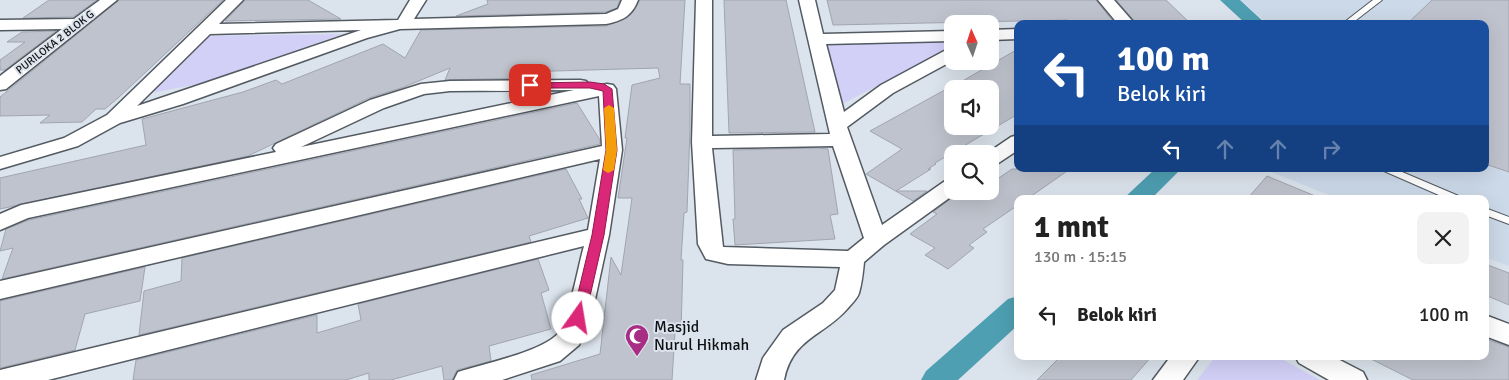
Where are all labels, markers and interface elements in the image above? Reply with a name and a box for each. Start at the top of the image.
street label: PURILOKA 2 BLOK G [13,7,97,77]
north arrow [944,15,999,70]
map controls [944,15,999,200]
text: 100 m [1117,37,1210,80]
icon: left [1034,40,1099,105]
pin [509,64,551,106]
icon: arrive [516,71,544,99]
button: sound [944,80,999,135]
text: Belok kiri [1117,80,1206,107]
icon: left [1158,135,1186,163]
icon: ahead [1211,135,1239,163]
icon: ahead [1264,135,1292,163]
icon: right [1317,135,1345,163]
button: search [944,145,999,200]
text: 1 mnt [1034,209,1109,246]
button: close [1417,212,1469,264]
text: 130 m · 15:15 [1034,247,1127,267]
position arrow [551,291,603,343]
icon: left [1034,301,1062,329]
text: Belok kiri [1077,303,1157,327]
text: 100 m [1419,303,1469,327]
place label: Masjid Nurul Hikmah [654,317,749,355]
mosque icon: Masjid Nurul Hikmah [624,323,650,357]

